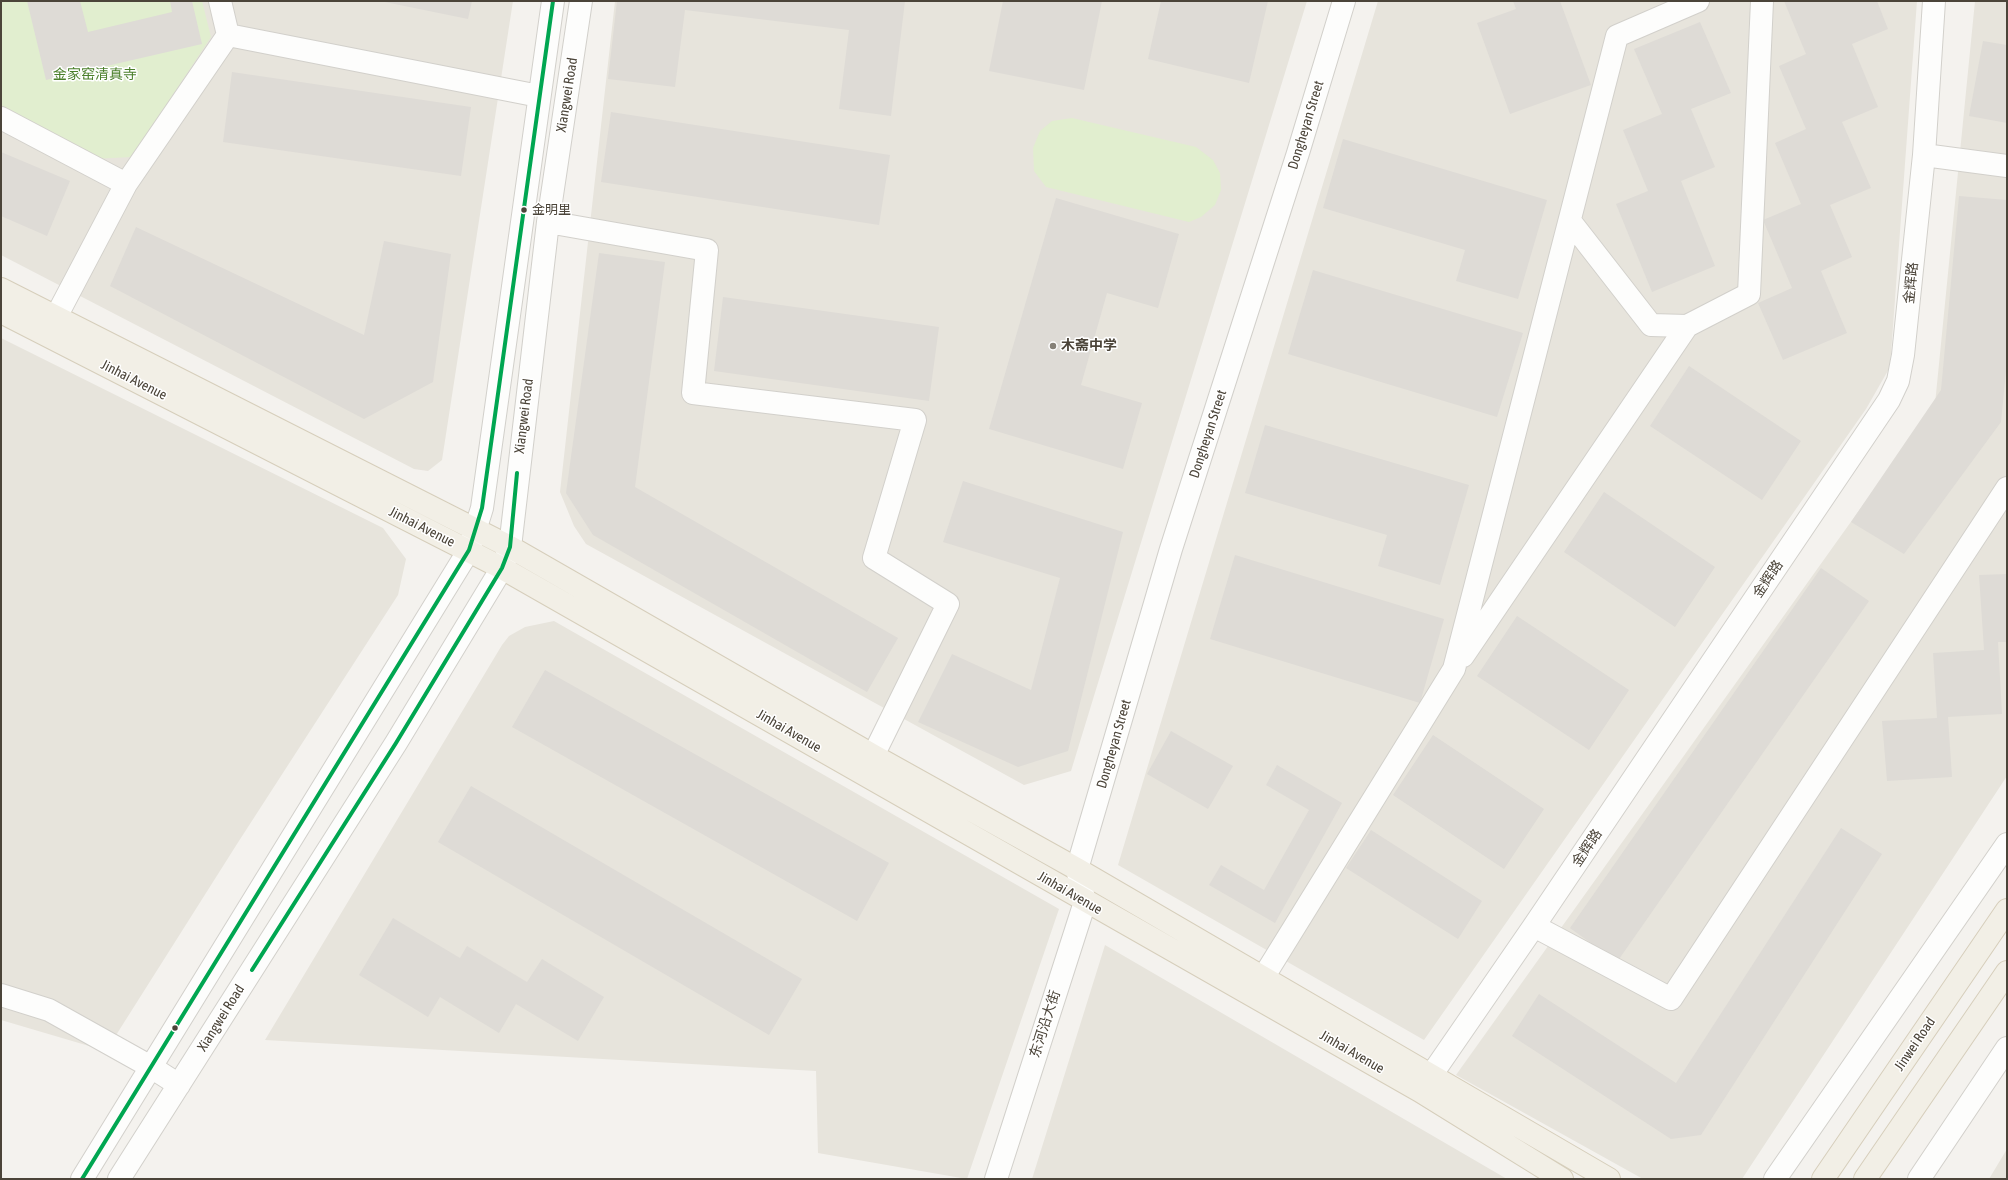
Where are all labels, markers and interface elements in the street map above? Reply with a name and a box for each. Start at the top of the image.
street label: Xiangwei Road [553,57,581,133]
park label: 金家窑清真寺 [53,67,137,83]
street label: Dongheyan Street [1285,79,1327,171]
place label: 金明里 [532,202,571,218]
marker: 金明里 [519,205,529,215]
street label: 金辉路 [1900,261,1922,305]
place label: 木斋中学 [1061,338,1117,354]
marker: 木斋中学 [1048,341,1058,351]
street label: Jinhai Avenue [98,356,170,404]
street label: Xiangwei Road [511,378,537,454]
street label: Dongheyan Street [1186,388,1230,480]
street label: Jinhai Avenue [386,503,458,551]
street label: 金辉路 [1749,557,1787,601]
street label: Dongheyan Street [1093,698,1135,790]
street label: Jinhai Avenue [754,706,824,756]
street label: 金辉路 [1568,826,1606,870]
street label: Jinhai Avenue [1035,868,1105,918]
street label: Xiangwei Road [194,982,248,1054]
street label: 东河沿大街 [1026,988,1064,1060]
street label: Jinwei Road [1891,1014,1939,1074]
unlabelled marker [170,1023,180,1033]
street label: Jinhai Avenue [1317,1027,1387,1077]

